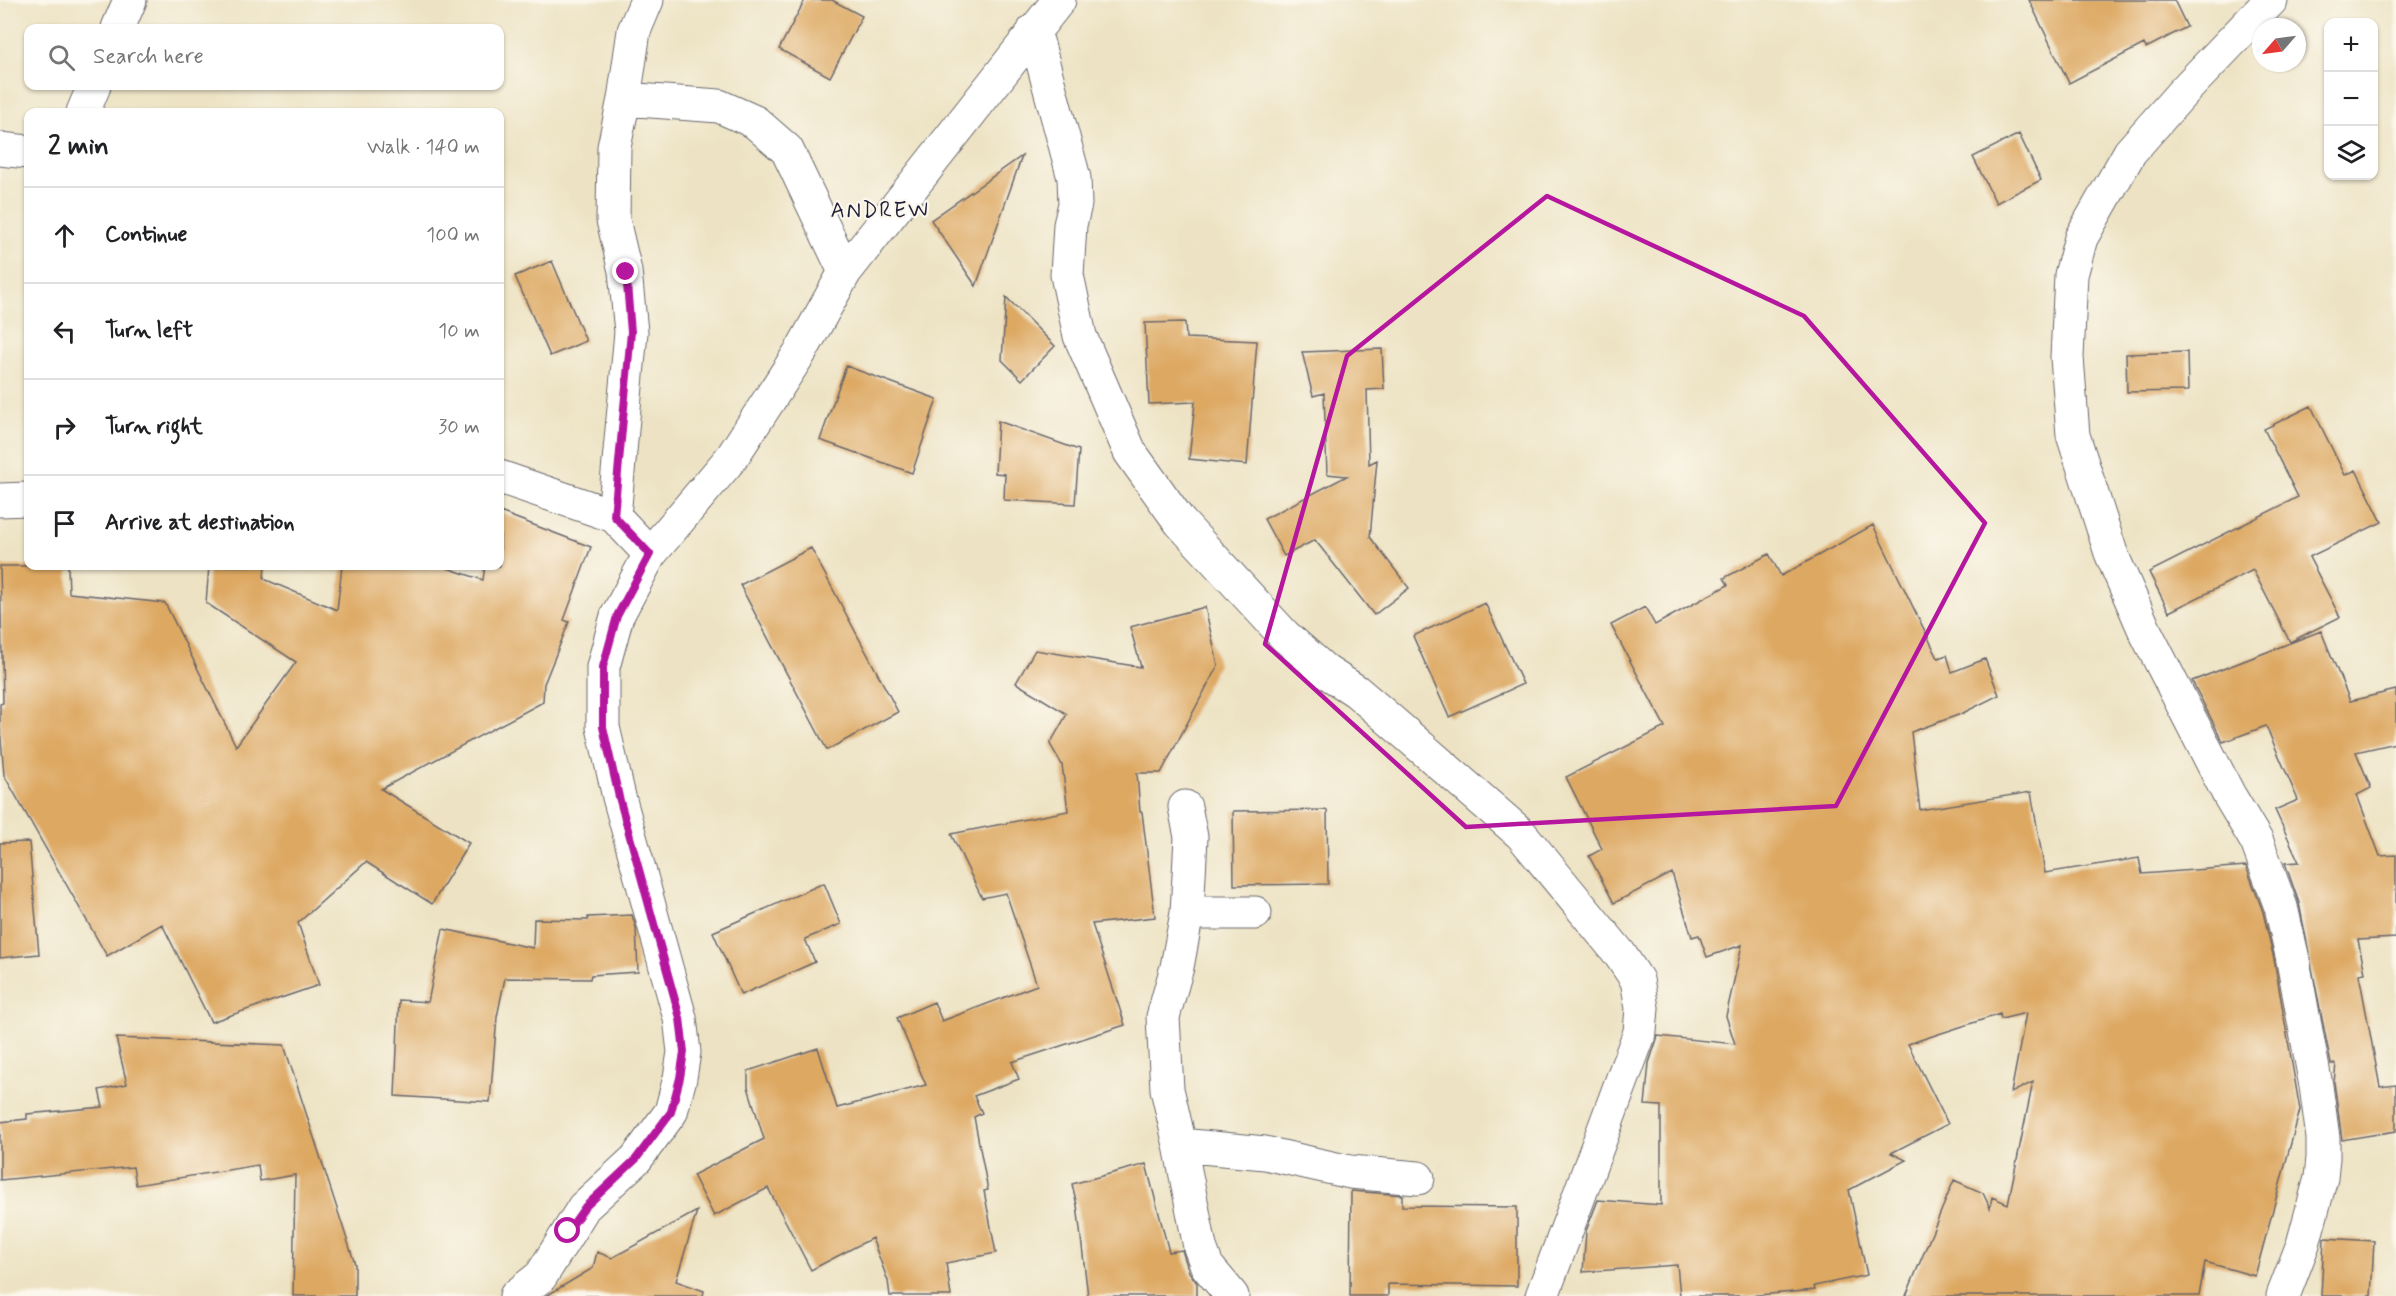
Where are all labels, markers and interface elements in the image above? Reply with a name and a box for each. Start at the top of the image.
north arrow [2252,18,2306,72]
map controls [2324,18,2378,180]
button: + [2324,18,2378,72]
search box [24,24,504,90]
icon: search [45,41,78,74]
text: Search here [93,43,204,71]
button: − [2324,72,2378,126]
button: layers [2324,126,2378,180]
text: 2 min [48,130,109,164]
text: Walk · 140 m [367,134,480,161]
district label: ANDREW [831,197,929,225]
icon: ahead [48,219,81,252]
text: Continue [105,221,187,249]
text: 100 m [426,222,480,249]
route end [612,258,638,284]
icon: left [48,315,81,348]
text: Turn left [105,317,193,345]
text: 10 m [438,318,480,345]
icon: right [48,411,81,444]
text: Turn right [105,413,203,441]
text: 30 m [438,414,480,441]
icon: arrive [48,507,81,540]
text: Arrive at destination [105,509,295,537]
route start [554,1217,580,1243]

